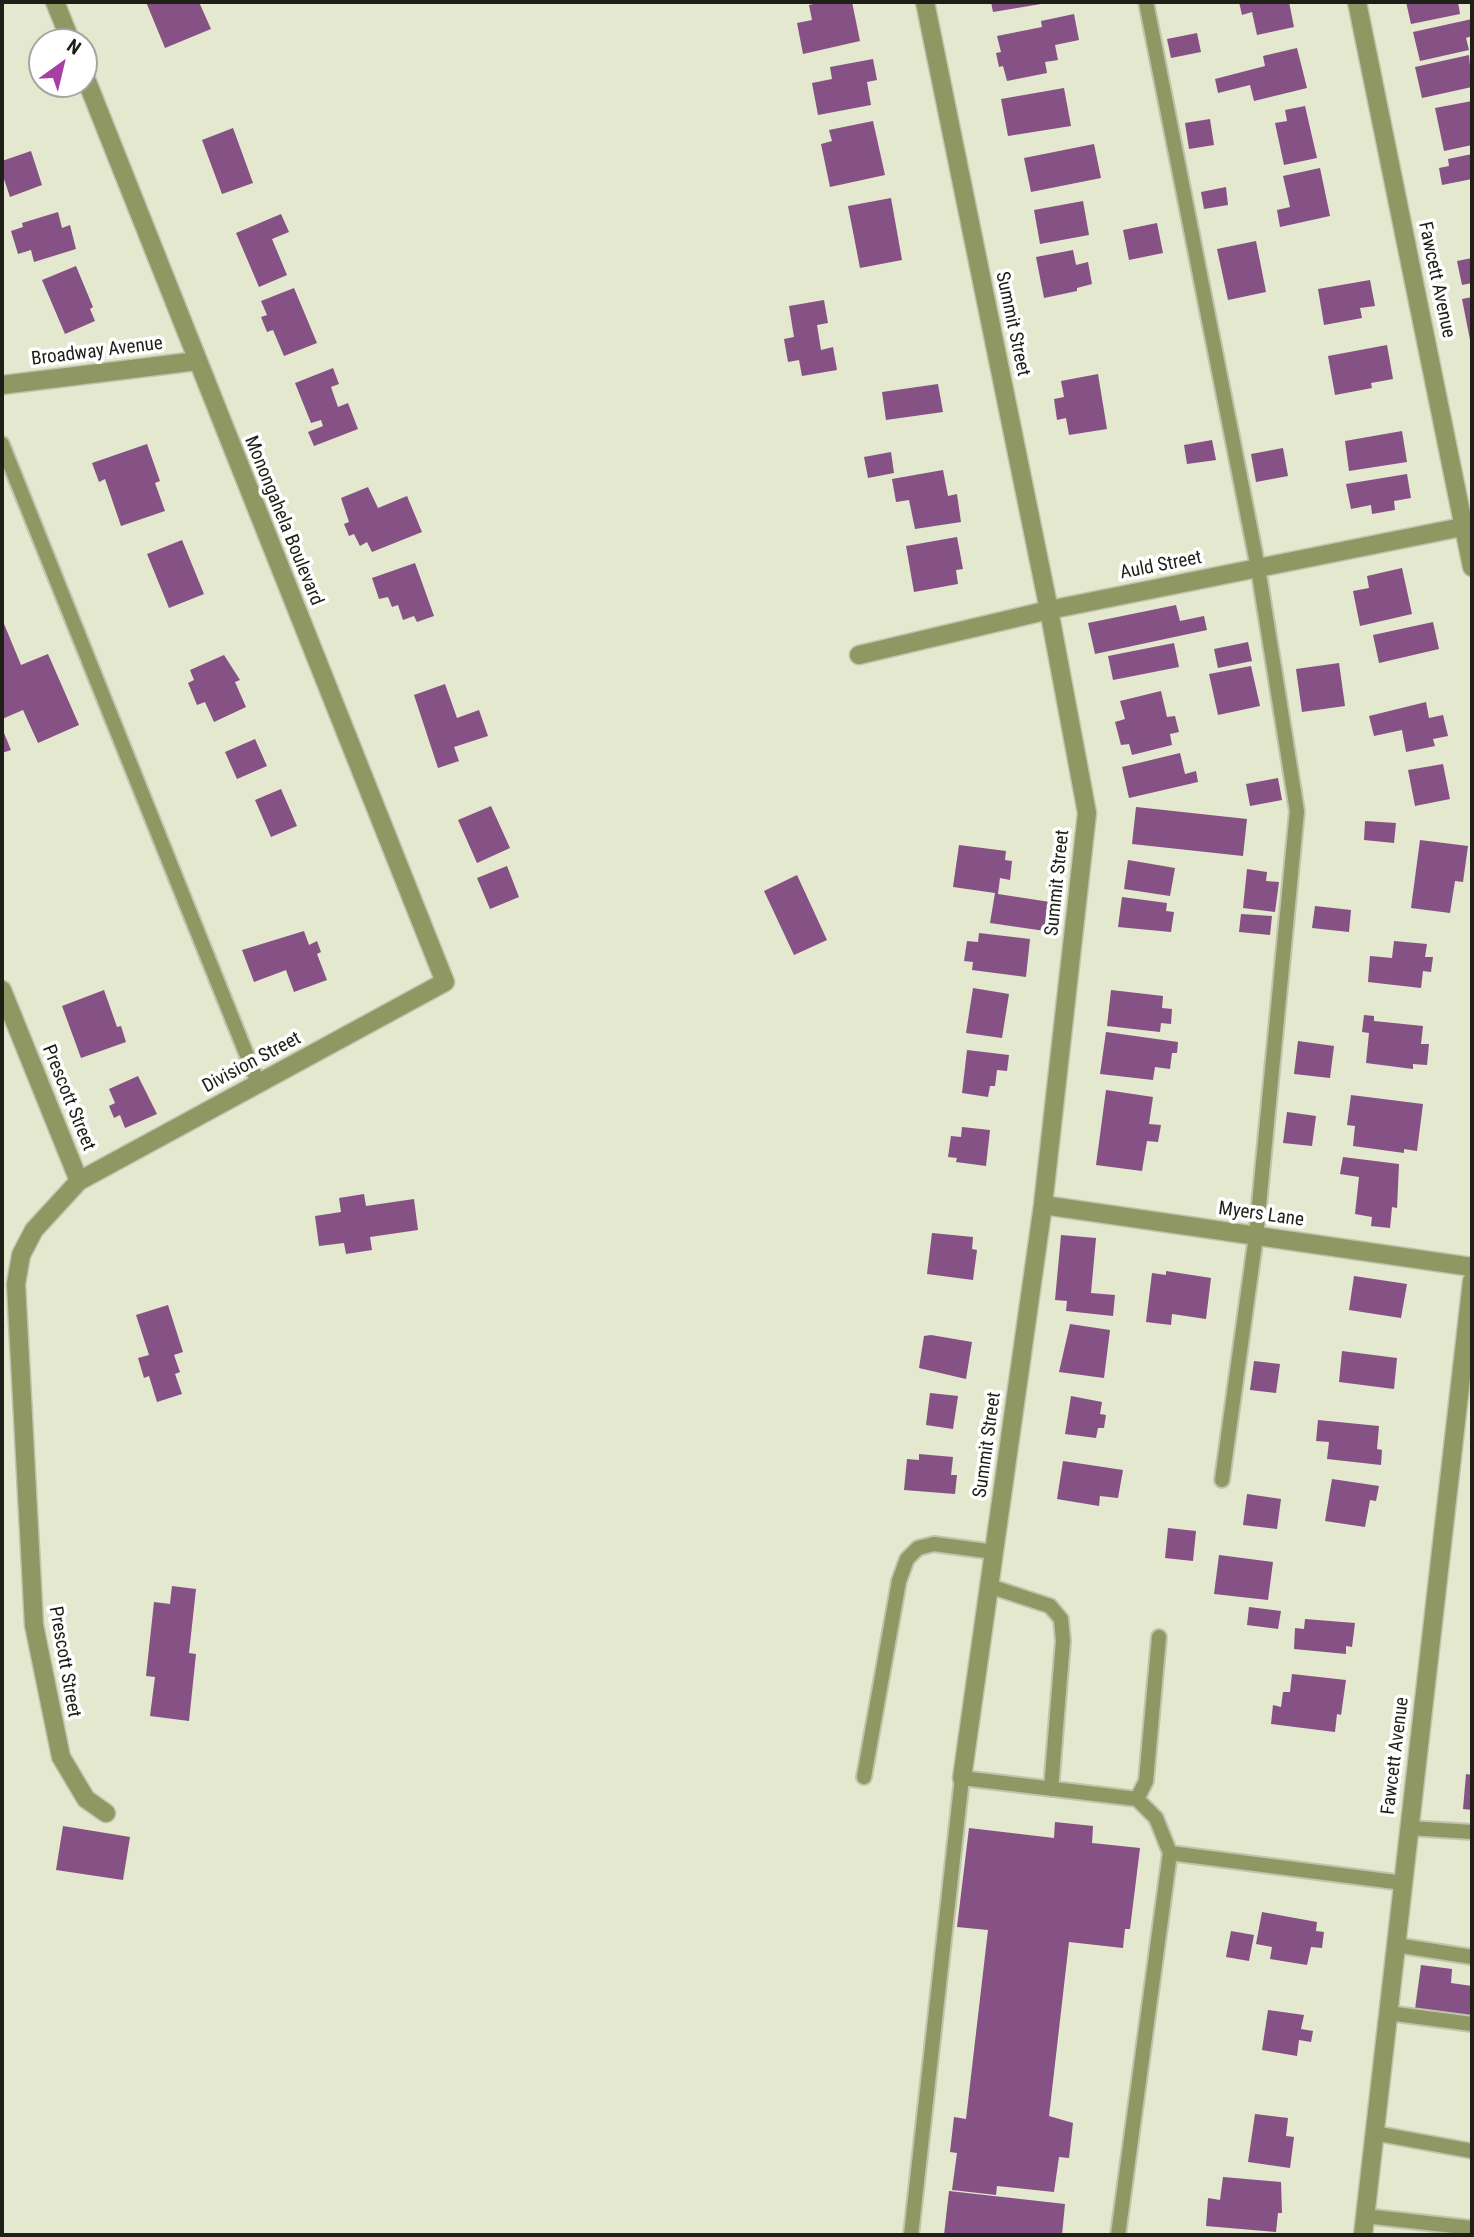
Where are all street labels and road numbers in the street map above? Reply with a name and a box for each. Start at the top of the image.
street label: Fawcett Avenue [1413,220,1459,340]
street label: Summit Street [990,270,1034,378]
street label: Broadway Avenue [30,333,164,371]
street label: Monongahela Boulevard [239,433,327,609]
street label: Auld Street [1118,547,1204,585]
street label: Summit Street [1041,829,1075,937]
street label: Division Street [199,1028,305,1098]
street label: Prescott Street [36,1042,100,1154]
street label: Myers Lane [1217,1198,1305,1232]
street label: Summit Street [969,1391,1007,1499]
street label: Prescott Street [43,1605,85,1719]
street label: Fawcett Avenue [1377,1696,1415,1816]

